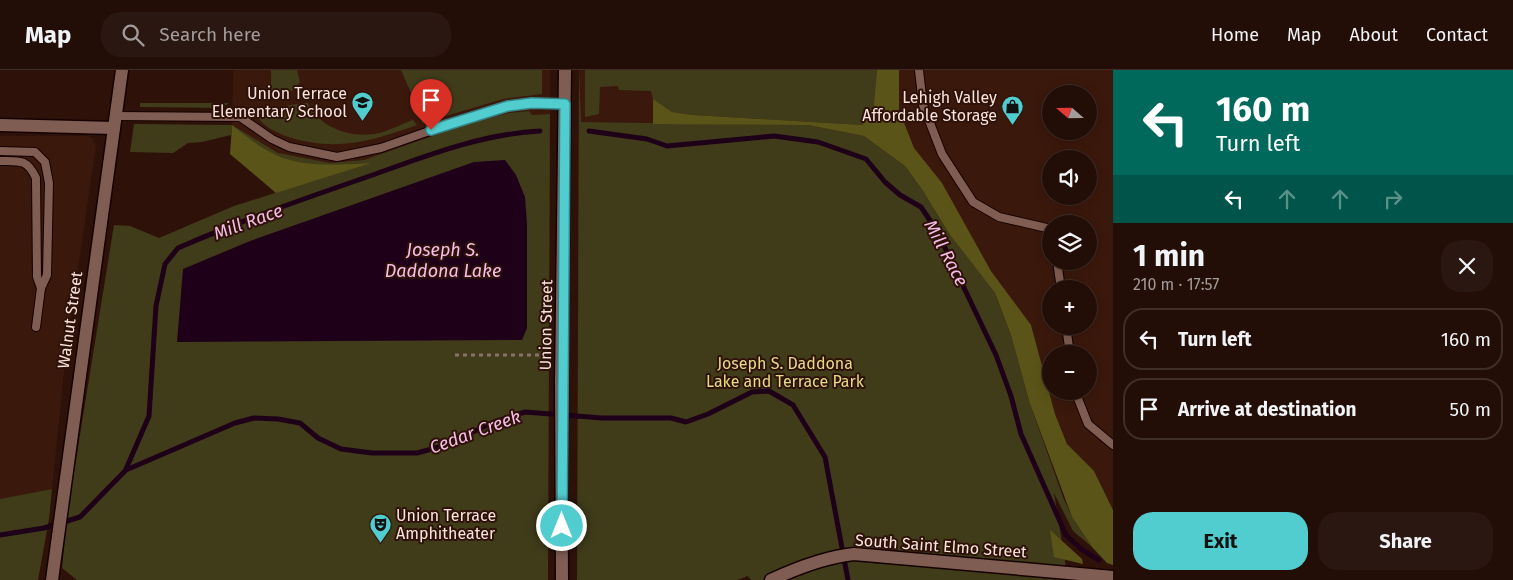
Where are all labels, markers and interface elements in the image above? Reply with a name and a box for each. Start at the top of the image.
search box [101,12,451,57]
text: Map [25,21,71,49]
icon: search [119,21,147,49]
text: Search here [159,23,261,46]
text: Home [1211,24,1259,46]
text: Map [1287,24,1321,46]
text: About [1349,24,1398,46]
text: Contact [1426,24,1488,46]
pin [410,79,452,130]
place label: Union Terrace Elementary School [212,84,347,121]
north arrow [1042,85,1098,140]
map controls [1042,85,1097,400]
icon: arrive [417,86,445,114]
place label: Lehigh Valley Affordable Storage [862,88,997,125]
text: 160 m [1216,88,1310,130]
school or university icon: Union Terrace Elementary School [351,90,375,121]
icon: left [1133,90,1198,155]
shop icon: Lehigh Valley Affordable Storage [1001,94,1025,125]
text: Turn left [1216,130,1300,157]
button: sound [1042,150,1097,205]
icon: left [1220,185,1248,213]
icon: ahead [1273,185,1301,213]
icon: ahead [1326,185,1354,213]
icon: right [1379,185,1407,213]
water label: Mill Race [210,199,286,245]
button: layers [1042,215,1097,270]
water label: Mill Race [919,216,973,290]
text: 1 min [1133,238,1205,274]
water label: Joseph S. Daddona Lake [385,239,501,282]
button: close [1441,240,1493,292]
street label: Walnut Street [54,270,86,370]
text: 210 m · 17:57 [1133,275,1219,294]
street label: Union Street [536,279,556,371]
button: + [1042,280,1097,335]
icon: left [1135,325,1163,353]
text: Turn left [1178,328,1252,351]
text: 160 m [1441,328,1491,351]
button: − [1042,345,1097,400]
park label: Joseph S. Daddona Lake and Terrace Park [706,354,865,391]
icon: arrive [1135,395,1163,423]
text: Arrive at destination [1178,398,1357,421]
text: 50 m [1450,398,1491,421]
water label: Cedar Creek [426,405,524,459]
position arrow [535,499,587,551]
place label: Union Terrace Amphitheater [396,506,496,543]
theatre icon: Union Terrace Amphitheater [368,512,392,543]
button: Exit [1133,512,1308,570]
button: Share [1318,512,1493,570]
street label: South Saint Elmo Street [855,531,1028,561]

